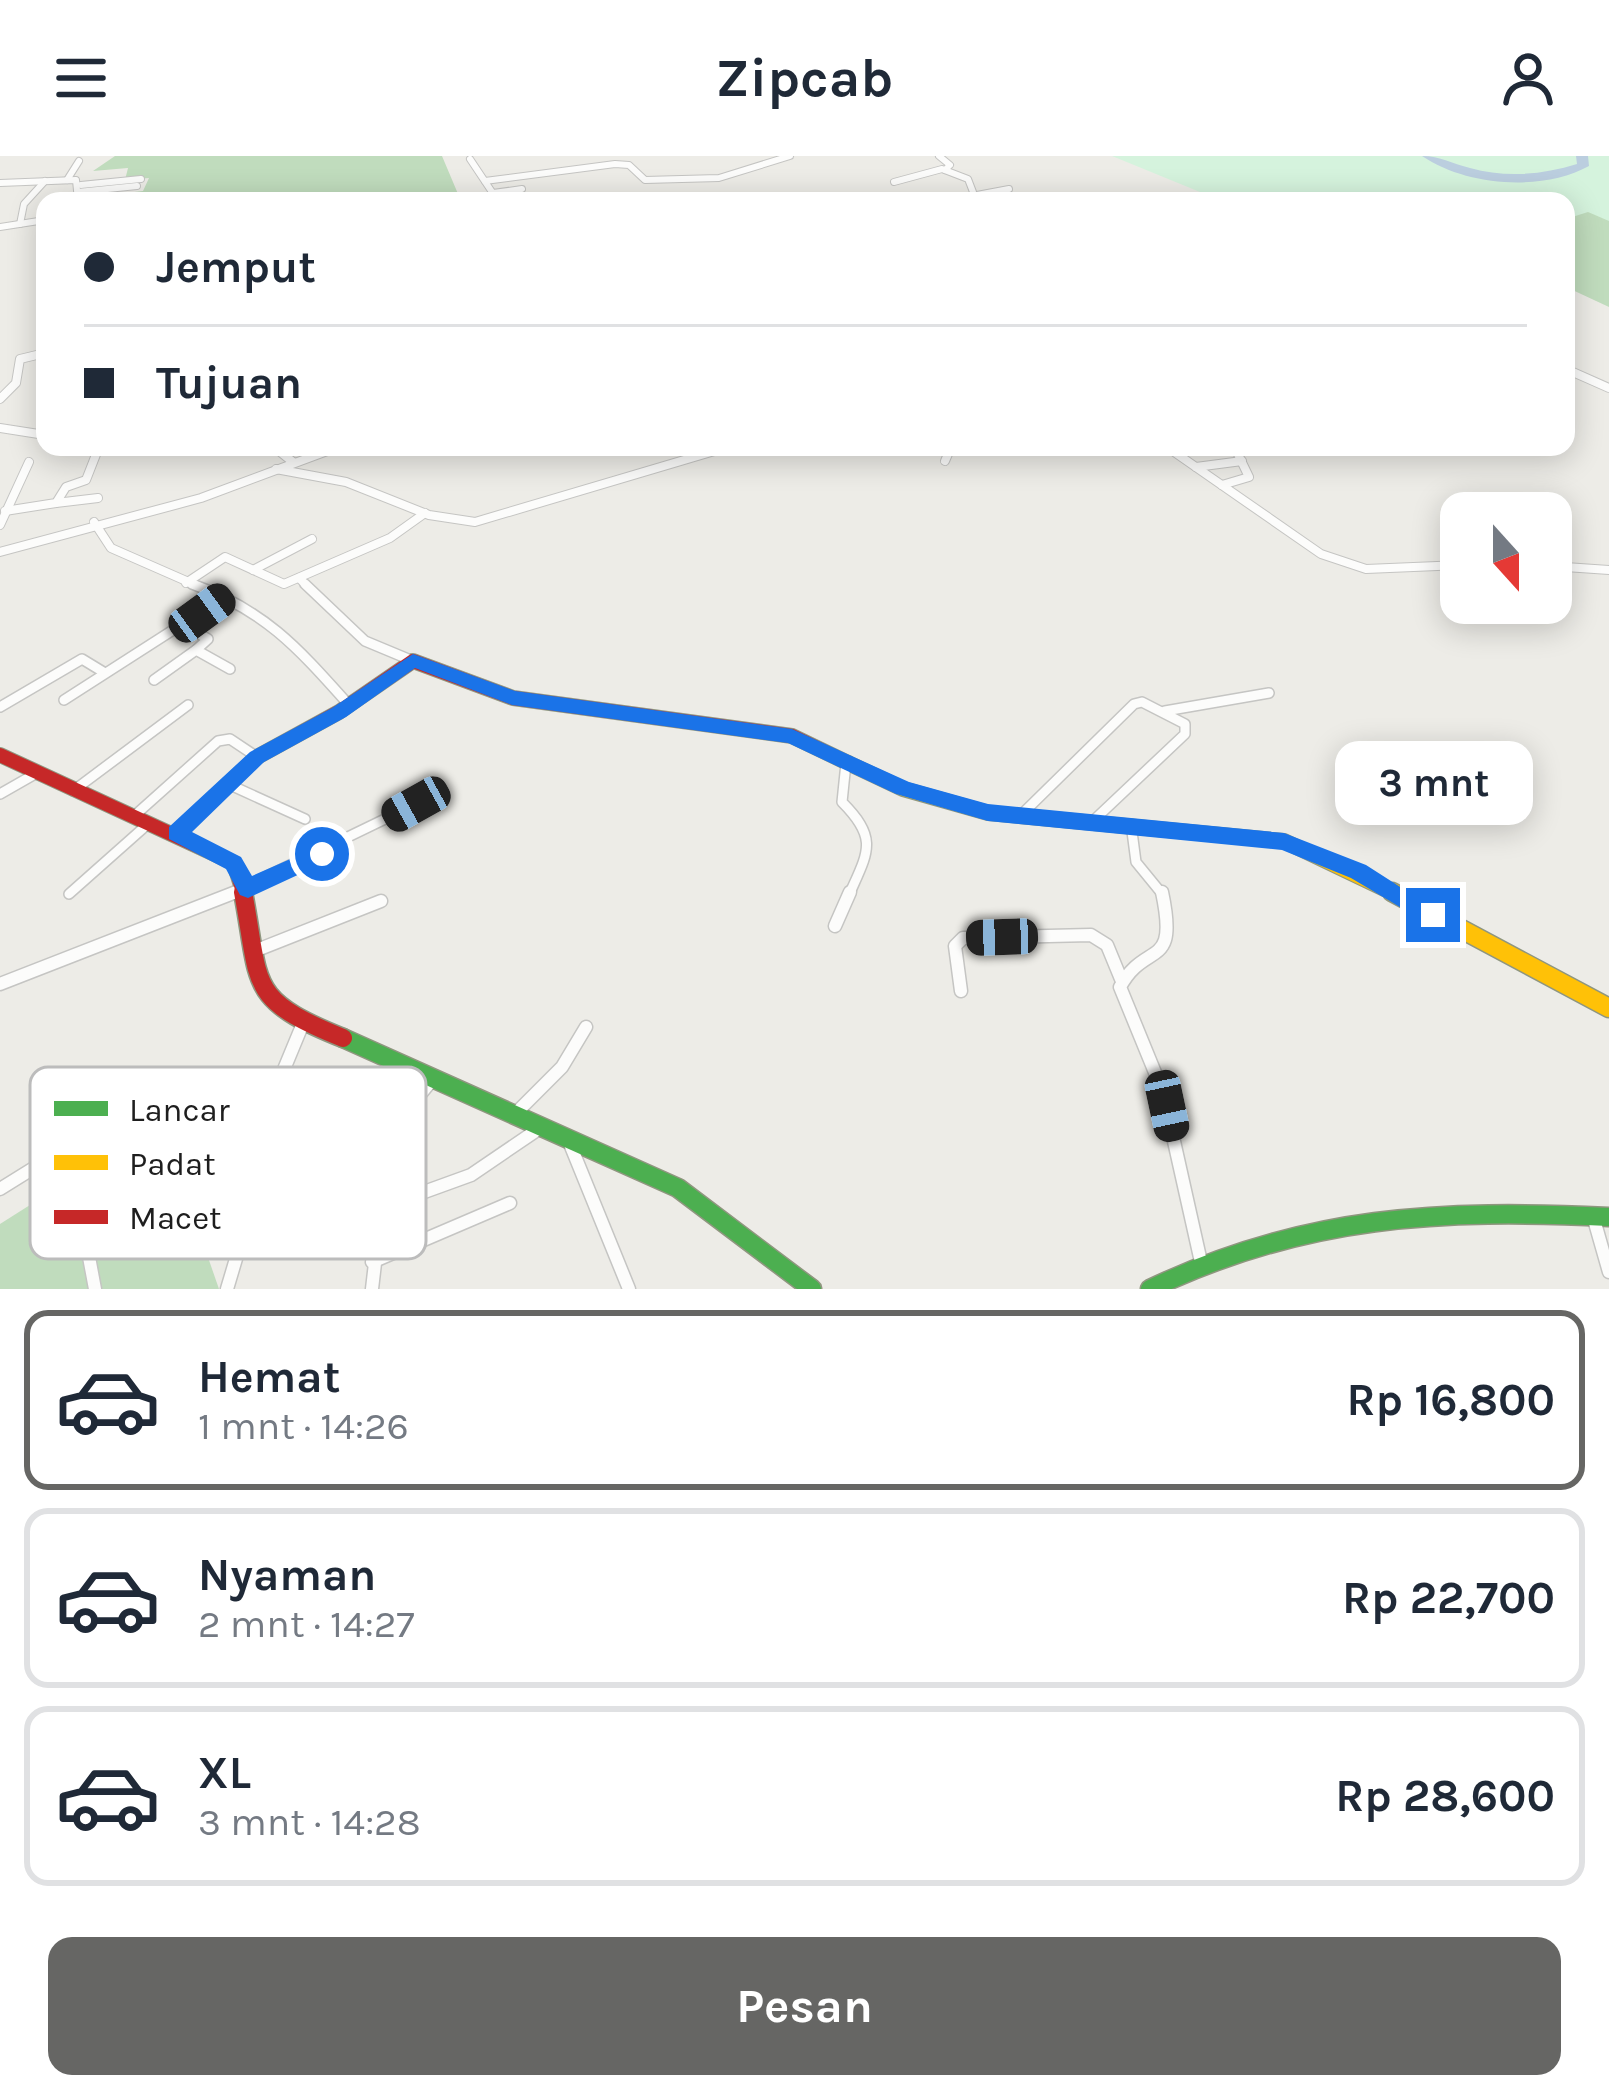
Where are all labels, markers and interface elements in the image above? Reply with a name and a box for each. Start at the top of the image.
icon: menu [48,45,114,111]
icon: person [1495,45,1561,111]
text: Zipcab [716,46,893,110]
text: Jemput [156,241,316,293]
text: Tujuan [156,357,302,409]
north arrow [1440,492,1572,624]
map controls [1440,492,1572,624]
car [162,577,242,649]
callout: 3 mnt [1334,741,1532,825]
text: 3 mnt [1379,760,1489,806]
car [376,771,456,837]
route start [295,827,349,881]
route end [1406,888,1460,942]
car [965,918,1039,956]
legend [30,1067,426,1259]
car [1142,1067,1192,1145]
text: Lancar [129,1091,230,1129]
text: Padat [129,1145,216,1183]
text: Macet [129,1199,222,1237]
icon: car [54,1346,162,1454]
text: Hemat [198,1351,340,1403]
text: Rp 16,800 [1346,1374,1555,1426]
text: 1 mnt · 14:26 [198,1403,409,1449]
icon: car [54,1544,162,1652]
text: Nyaman [198,1549,376,1601]
text: Rp 22,700 [1342,1572,1555,1624]
text: 2 mnt · 14:27 [198,1601,415,1647]
icon: car [54,1742,162,1850]
text: XL [198,1747,251,1799]
text: Rp 28,600 [1335,1770,1555,1822]
text: 3 mnt · 14:28 [198,1799,421,1845]
button: Pesan [48,1937,1561,2075]

